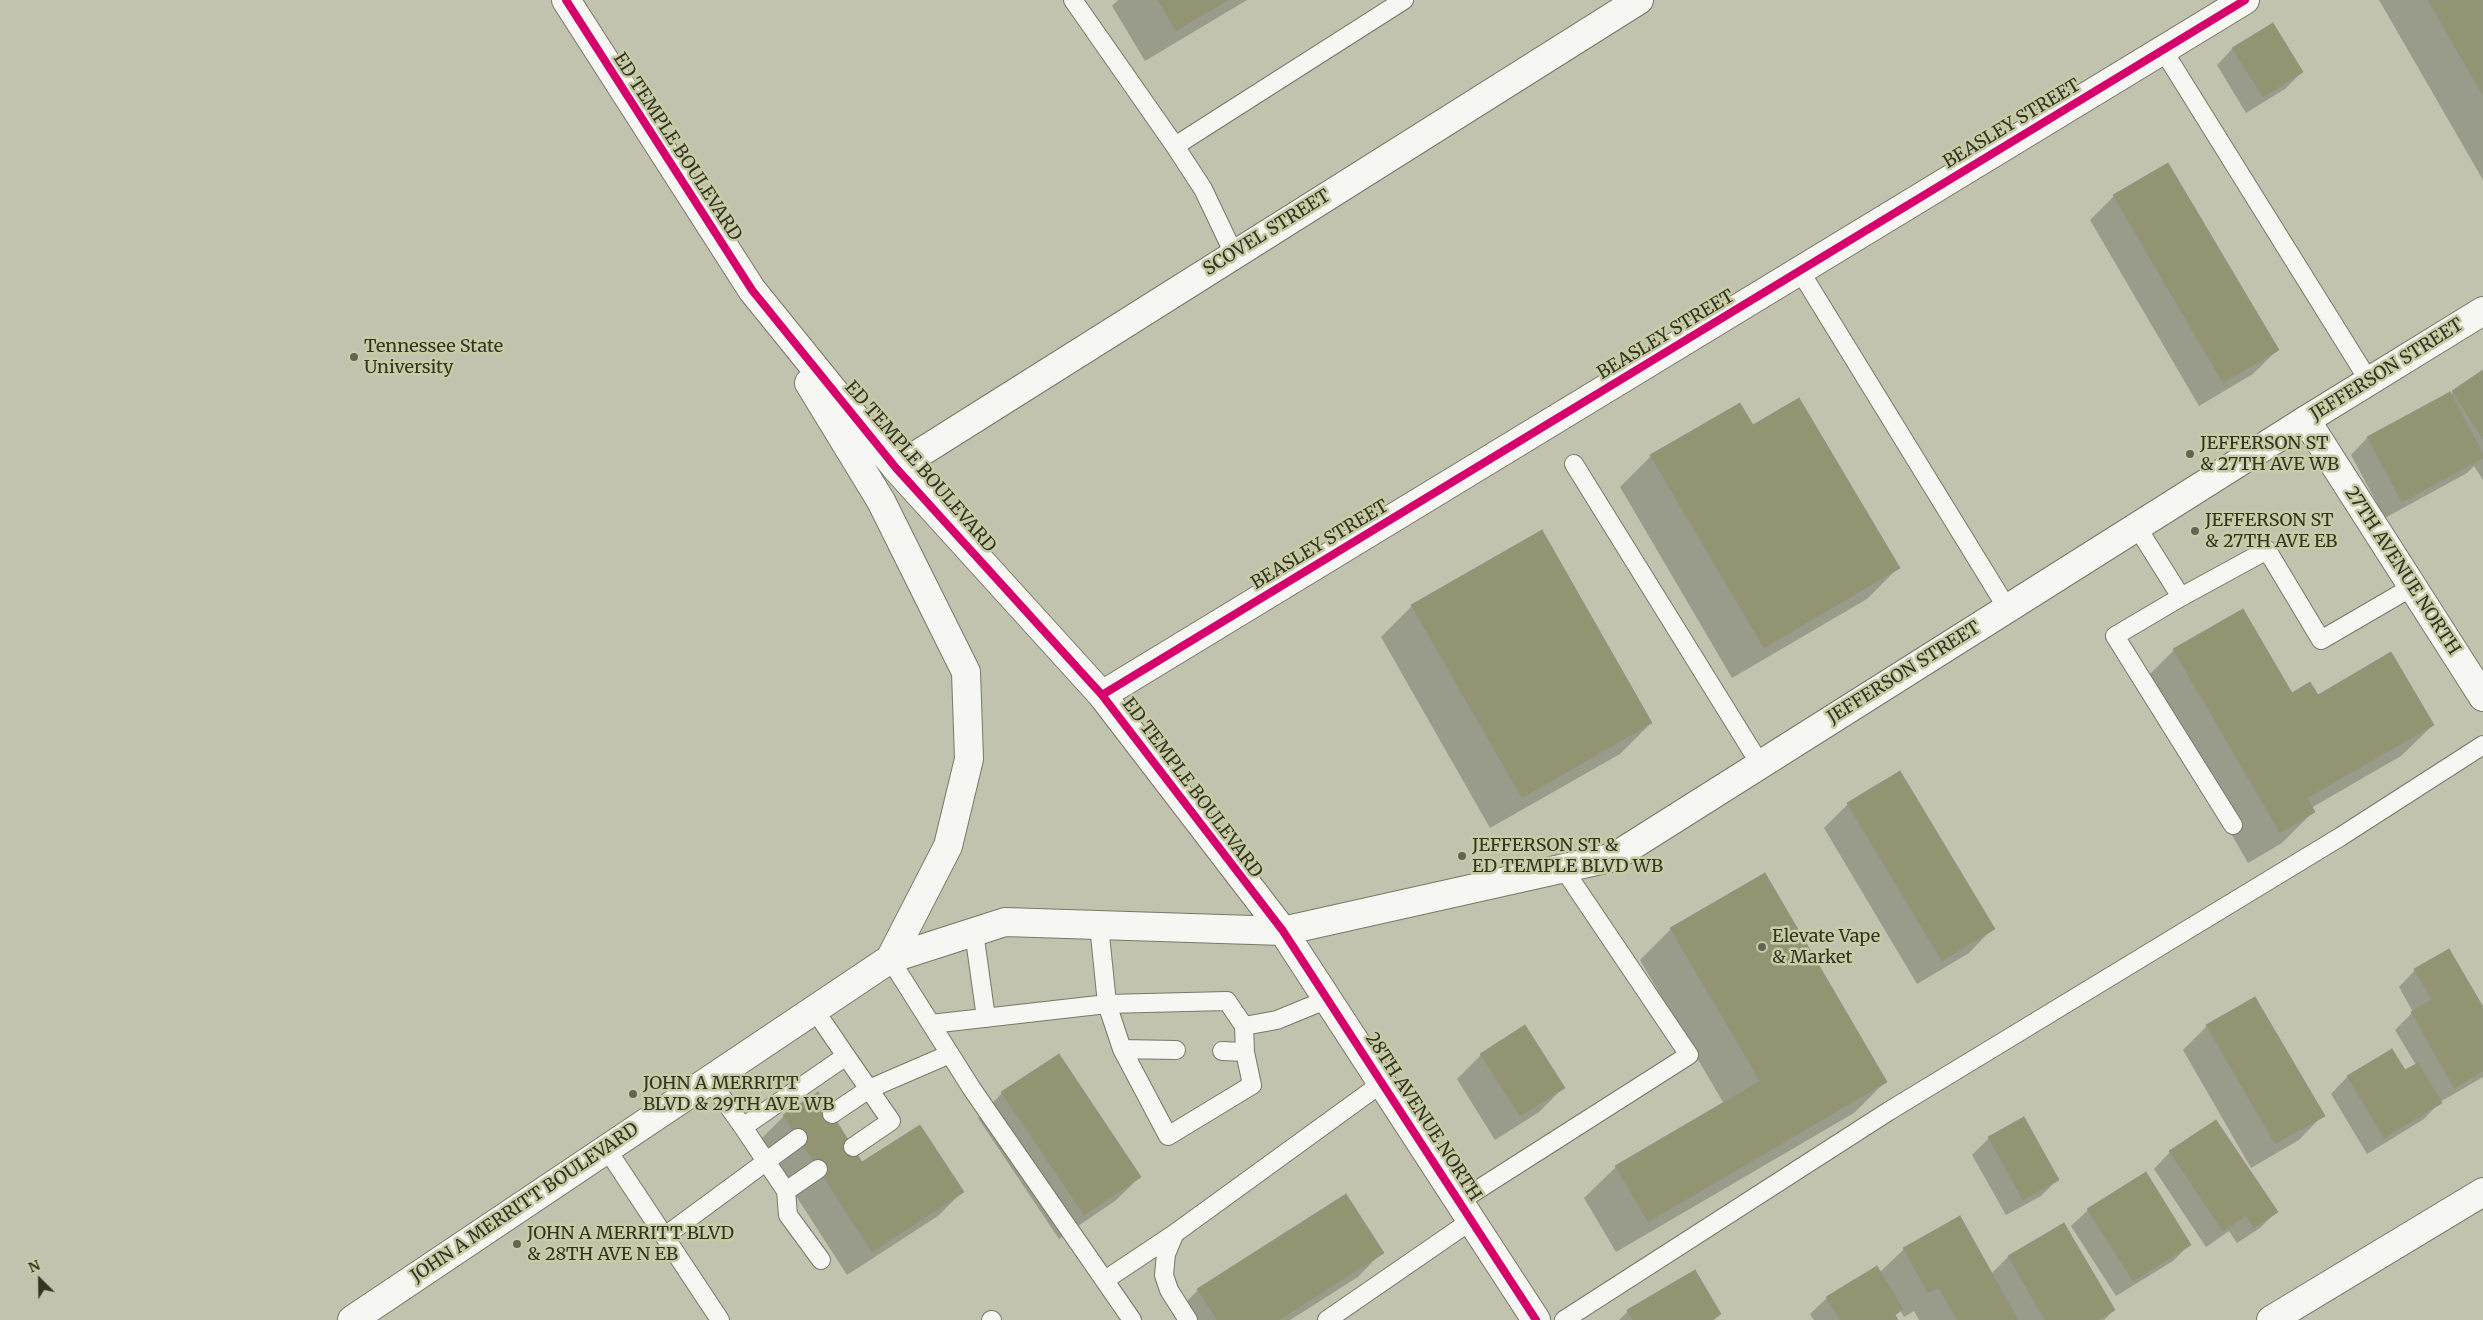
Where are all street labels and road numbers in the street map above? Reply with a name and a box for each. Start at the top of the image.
street label: ED TEMPLE BOULEVARD [608,49,746,245]
street label: BEASLEY STREET [1940,75,2084,173]
street label: SCOVEL STREET [1200,185,1334,281]
street label: BEASLEY STREET [1594,286,1738,384]
street label: JEFFERSON STREET [2307,314,2467,426]
street label: ED TEMPLE BOULEVARD [840,377,1000,557]
street label: 27TH AVENUE NORTH [2340,483,2464,659]
street label: BEASLEY STREET [1248,496,1392,594]
street label: JEFFERSON STREET [1824,617,1984,729]
street label: ED TEMPLE BOULEVARD [1117,694,1267,882]
street label: 28TH AVENUE NORTH [1360,1029,1486,1205]
street label: JOHN A MERRITT BOULEVARD [407,1119,643,1287]

